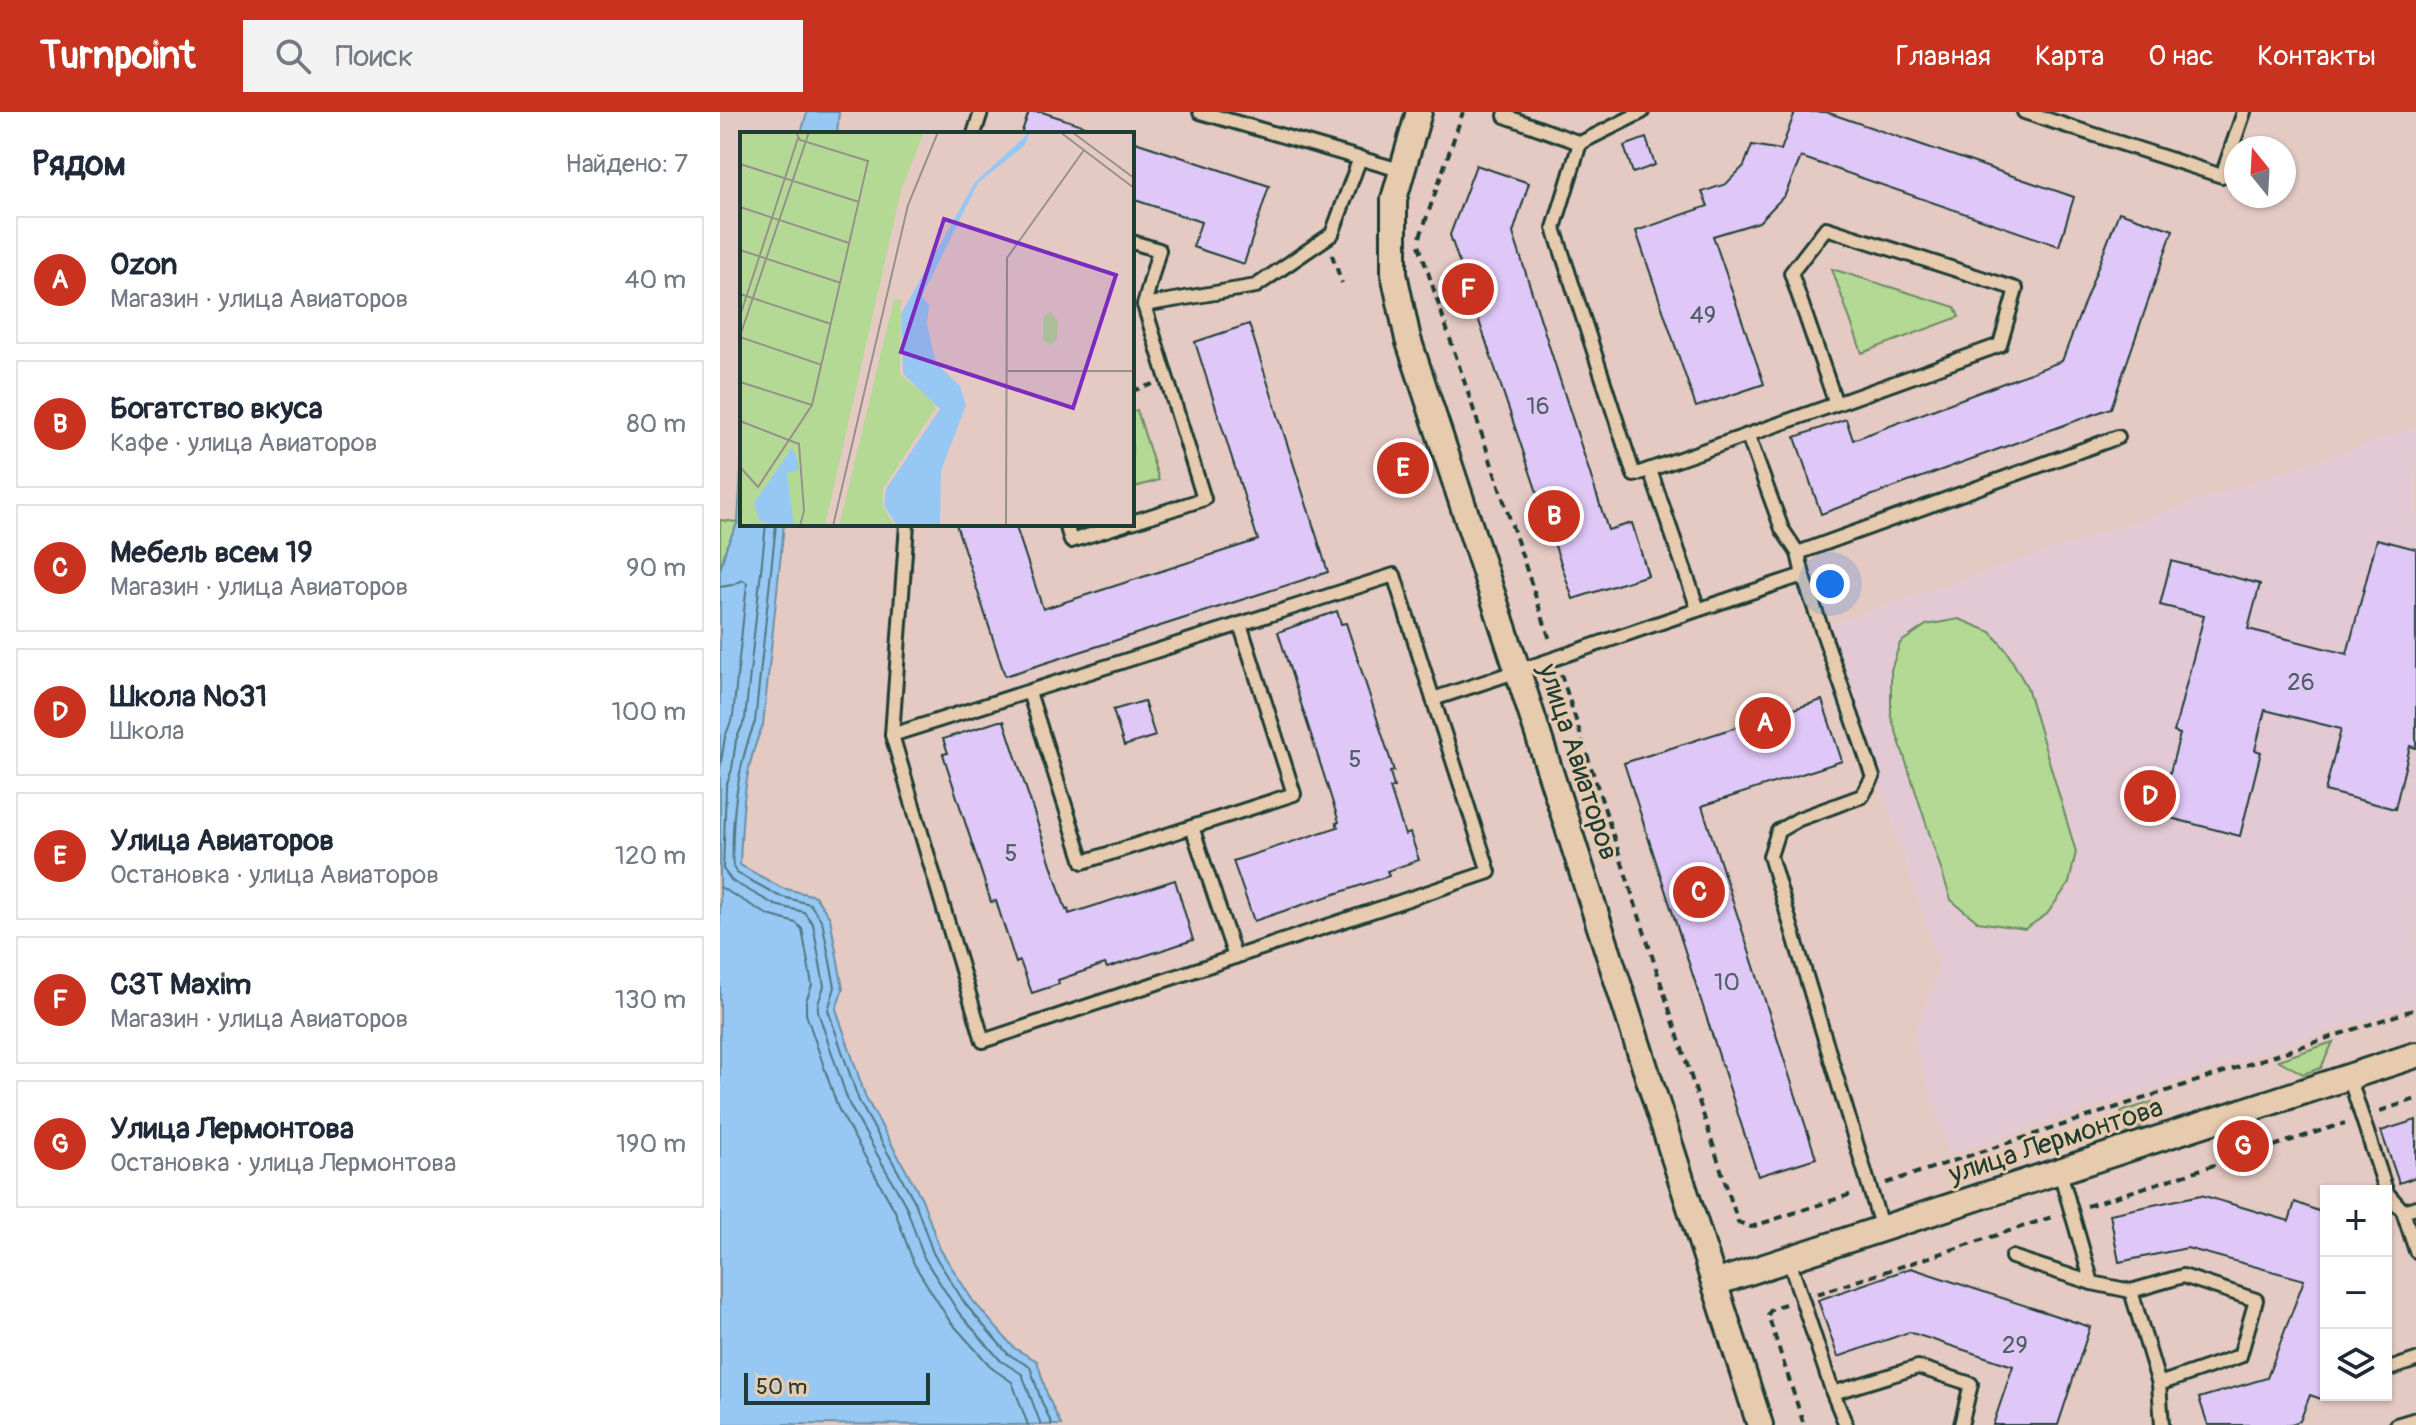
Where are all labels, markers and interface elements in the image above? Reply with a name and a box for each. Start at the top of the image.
search box [243,20,803,92]
text: Turnpoint [40,32,195,80]
icon: search [271,34,315,78]
text: Поиск [335,38,414,75]
text: Главная [1896,39,1991,74]
text: Карта [2035,39,2104,74]
text: О нас [2148,39,2213,74]
text: Контакты [2257,39,2376,74]
inset map [740,132,1134,526]
north arrow [2224,136,2296,208]
text: Рядом [32,143,126,186]
text: Найдено: 7 [565,148,688,180]
text: Ozon [110,246,177,283]
pin: F [1442,259,1494,319]
text: A [52,264,68,296]
text: 40 m [624,264,686,296]
text: Магазин · улица Авиаторов [110,283,408,315]
house number: 49 [1690,301,1716,330]
text: Богатство вкуса [110,390,323,427]
house number: 16 [1526,392,1550,421]
text: B [53,408,67,440]
text: 80 m [626,408,686,440]
text: Кафе · улица Авиаторов [110,427,378,459]
pin: E [1377,438,1429,498]
pin: B [1528,486,1580,546]
text: Мебель всем 19 [110,534,313,571]
text: C [52,552,68,584]
text: 90 m [626,552,686,584]
your location [1810,564,1850,604]
text: Магазин · улица Авиаторов [110,571,408,603]
street label: улица Авиаторов [1529,658,1626,865]
house number: 26 [2287,668,2315,697]
text: Школа №31 [110,678,267,715]
pin: A [1739,693,1791,753]
text: D [52,696,68,728]
text: 100 m [612,696,686,728]
text: Школа [110,715,184,747]
house number: 5 [1348,745,1362,774]
pin: D [2124,766,2176,826]
text: Улица Авиаторов [110,822,334,859]
house number: 5 [1004,839,1018,868]
text: E [53,840,67,872]
text: 120 m [615,840,686,872]
text: Остановка · улица Авиаторов [110,859,439,891]
pin: C [1673,862,1725,922]
text: СЗТ Maxim [110,966,251,1003]
house number: 10 [1714,968,1740,997]
text: F [52,984,68,1016]
text: 130 m [615,984,686,1016]
text: Магазин · улица Авиаторов [110,1003,408,1035]
street label: улица Лермонтова [1944,1090,2167,1192]
text: Улица Лермонтова [110,1110,354,1147]
pin: G [2217,1116,2269,1176]
text: G [51,1128,69,1160]
text: 190 m [616,1128,686,1160]
text: Остановка · улица Лермонтова [110,1147,456,1179]
map controls [2320,1185,2392,1401]
button: + [2320,1185,2392,1257]
button: − [2320,1257,2392,1329]
button: layers [2320,1329,2392,1401]
house number: 29 [2002,1331,2028,1360]
scale bar [744,1369,930,1405]
text: 50 m [756,1373,807,1401]

